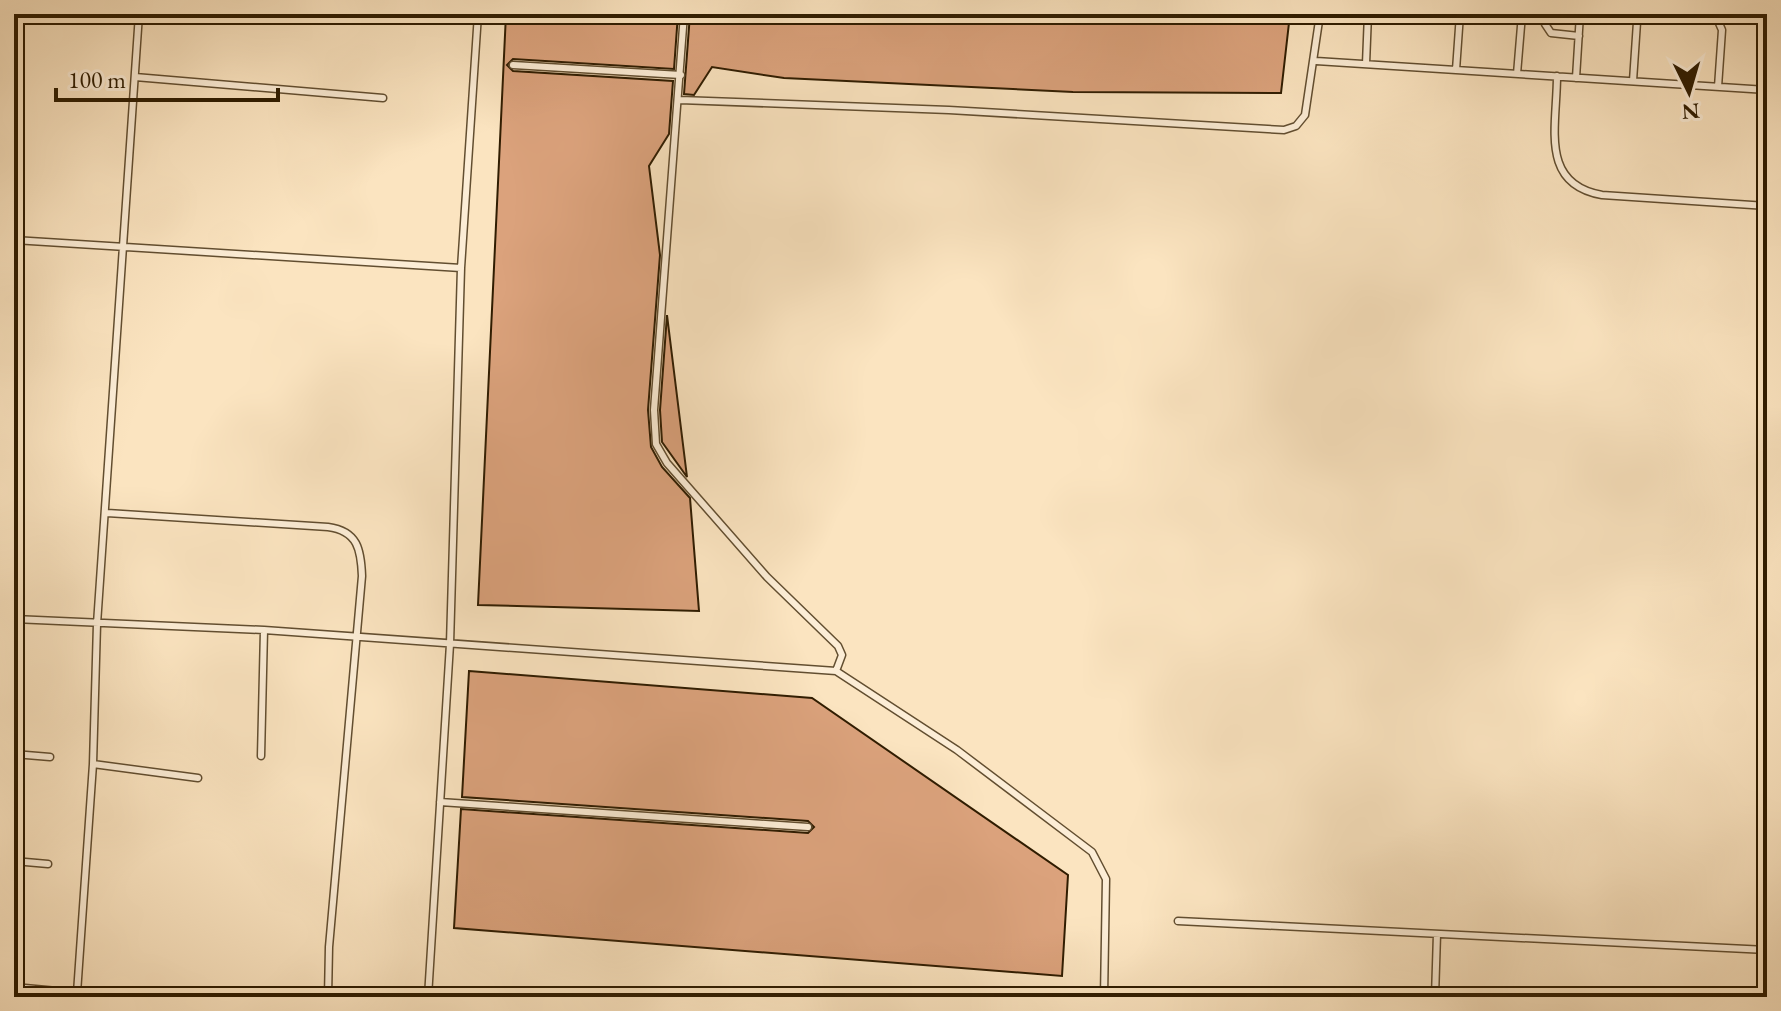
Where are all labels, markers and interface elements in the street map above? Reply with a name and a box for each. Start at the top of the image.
scale bar [56,52,278,102]
north arrow [1649,52,1729,132]
text: 100 m [68,64,126,95]
text: N [1680,96,1701,127]

